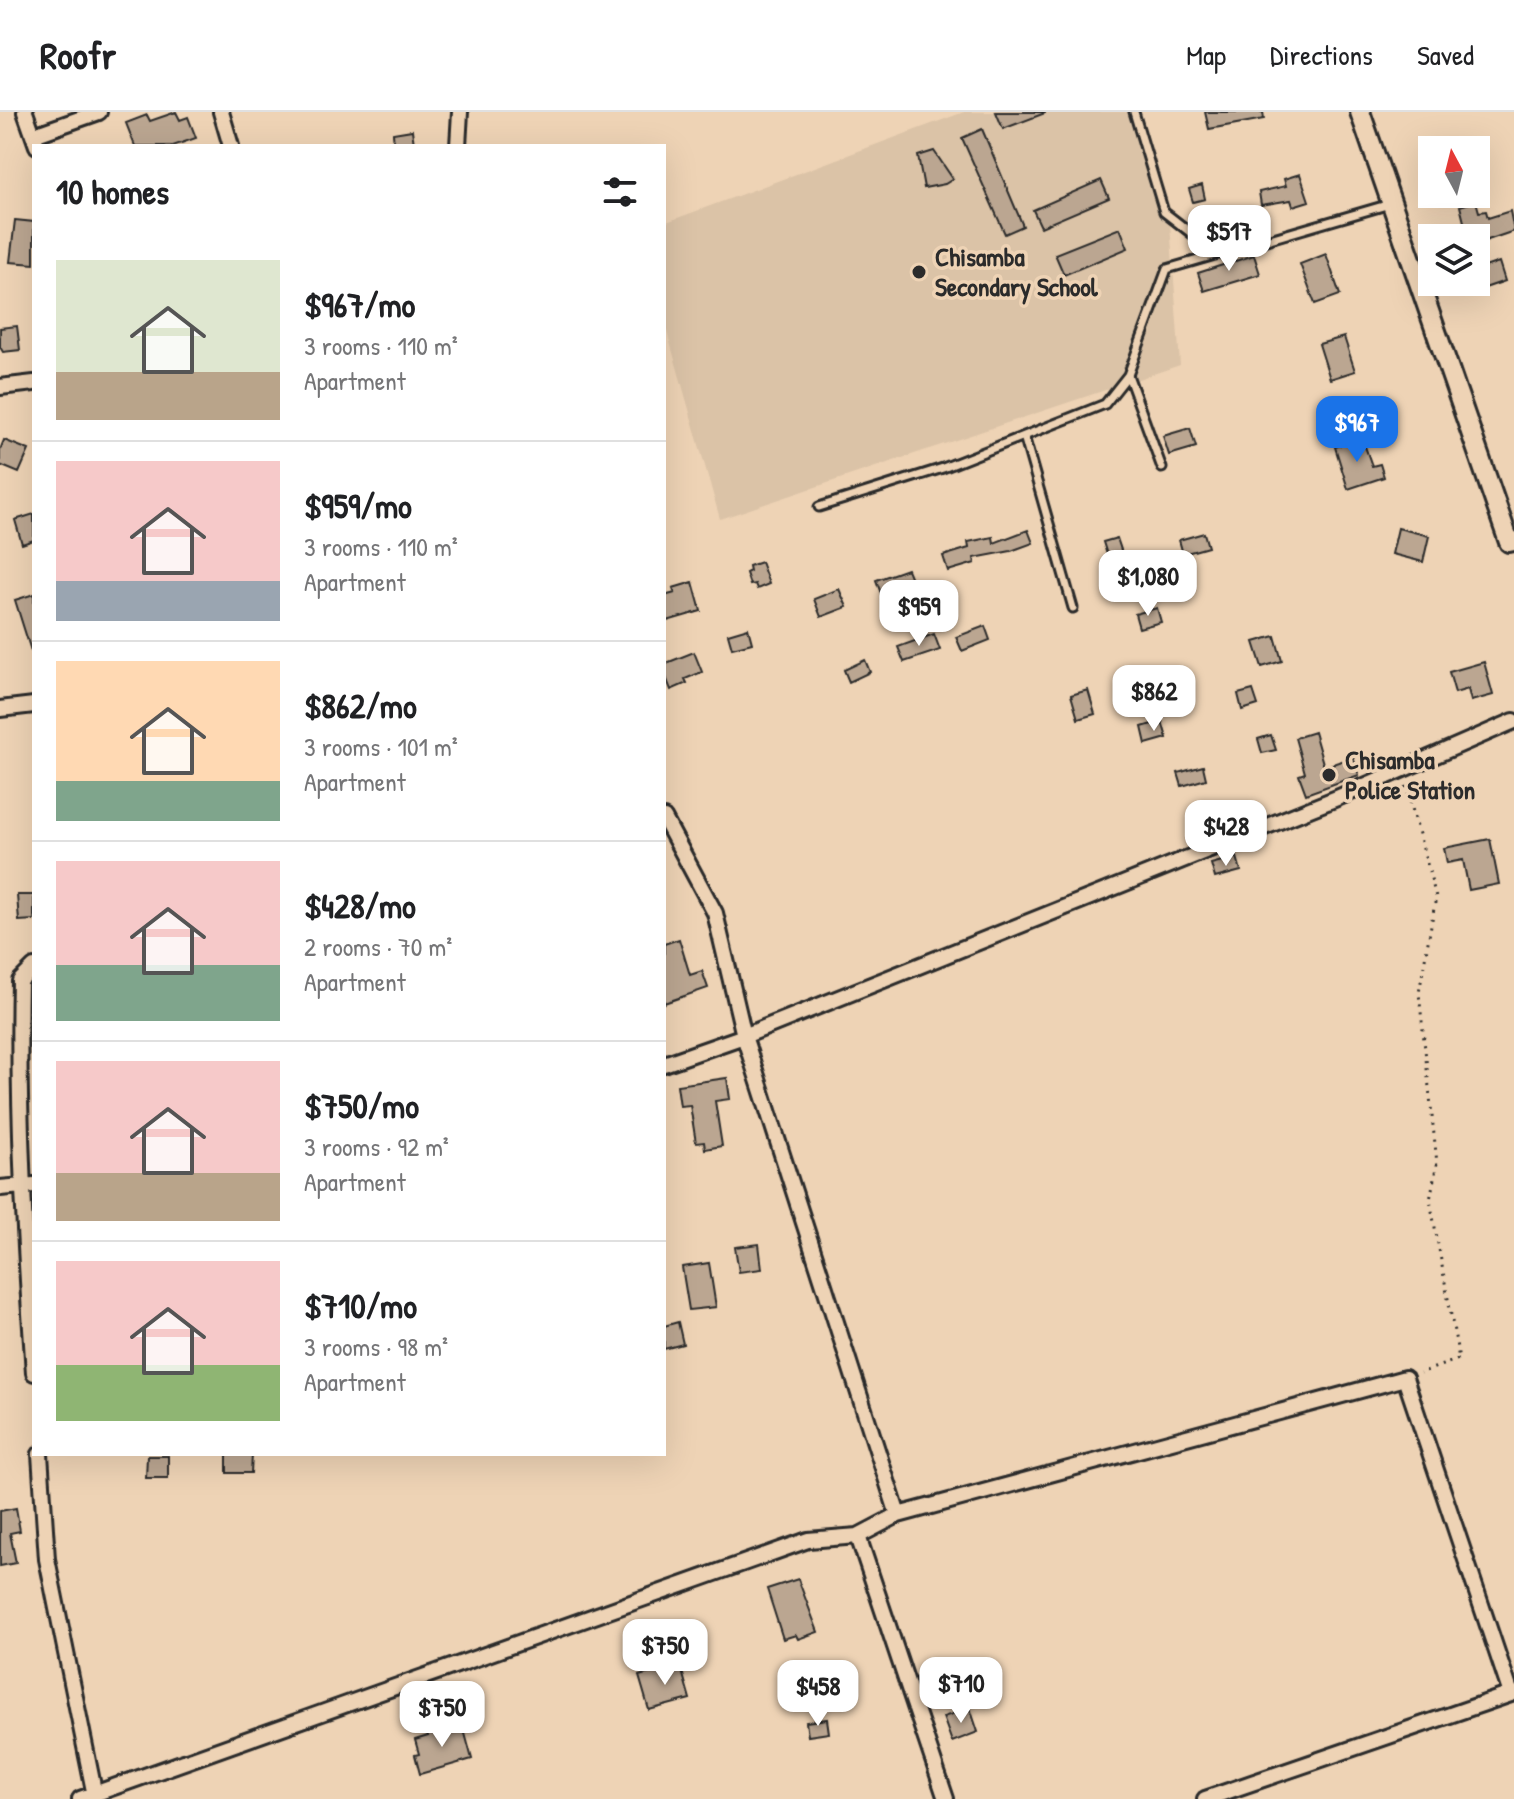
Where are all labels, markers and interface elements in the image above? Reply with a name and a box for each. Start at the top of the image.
text: Roofr [40,29,116,81]
text: Map [1186,36,1226,74]
text: Directions [1270,36,1373,74]
text: Saved [1417,36,1474,74]
north arrow [1418,136,1490,208]
map controls [1418,136,1490,296]
text: 10 homes [56,169,169,215]
icon: filters [598,170,642,214]
pin: $517 [1182,205,1276,273]
text: $517 [1206,213,1252,248]
button: layers [1418,224,1490,296]
place label: Chisamba Secondary School [935,239,1099,305]
marker: Chisamba Secondary School [910,263,928,281]
text: $967/mo [304,282,415,328]
icon: home [120,292,216,388]
text: 3 rooms · 110 m² [304,328,458,363]
text: Apartment [304,363,406,398]
pin: $967 [1310,396,1404,464]
text: $967 [1334,404,1380,439]
text: $959/mo [304,483,412,529]
icon: home [120,493,216,589]
text: 3 rooms · 110 m² [304,529,458,564]
pin: $1,080 [1083,550,1213,618]
text: $1,080 [1117,558,1179,593]
text: Apartment [304,564,406,599]
pin: $959 [872,580,966,648]
text: $959 [897,588,941,623]
pin: $862 [1107,665,1201,733]
text: $862 [1131,673,1177,708]
text: $862/mo [304,683,417,729]
icon: home [120,693,216,789]
text: 3 rooms · 101 m² [304,729,458,764]
place label: Chisamba Police Station [1345,742,1475,807]
text: Apartment [304,764,406,799]
marker: Chisamba Police Station [1320,766,1338,784]
pin: $428 [1179,800,1273,868]
text: $428 [1203,808,1249,843]
text: $428/mo [304,883,416,929]
icon: home [120,893,216,989]
text: 2 rooms · 70 m² [304,929,452,964]
text: Apartment [304,964,406,999]
text: $750/mo [304,1083,419,1129]
icon: home [120,1093,216,1189]
text: 3 rooms · 92 m² [304,1129,449,1164]
text: Apartment [304,1164,406,1199]
text: $710/mo [304,1283,417,1329]
icon: home [120,1293,216,1389]
text: 3 rooms · 98 m² [304,1329,448,1364]
text: Apartment [304,1364,406,1399]
pin: $750 [618,1619,712,1687]
text: $750 [641,1627,689,1662]
pin: $710 [914,1657,1008,1725]
pin: $458 [771,1660,865,1728]
text: $710 [937,1665,985,1700]
text: $458 [795,1668,841,1703]
pin: $750 [395,1681,489,1749]
text: $750 [418,1689,466,1724]

